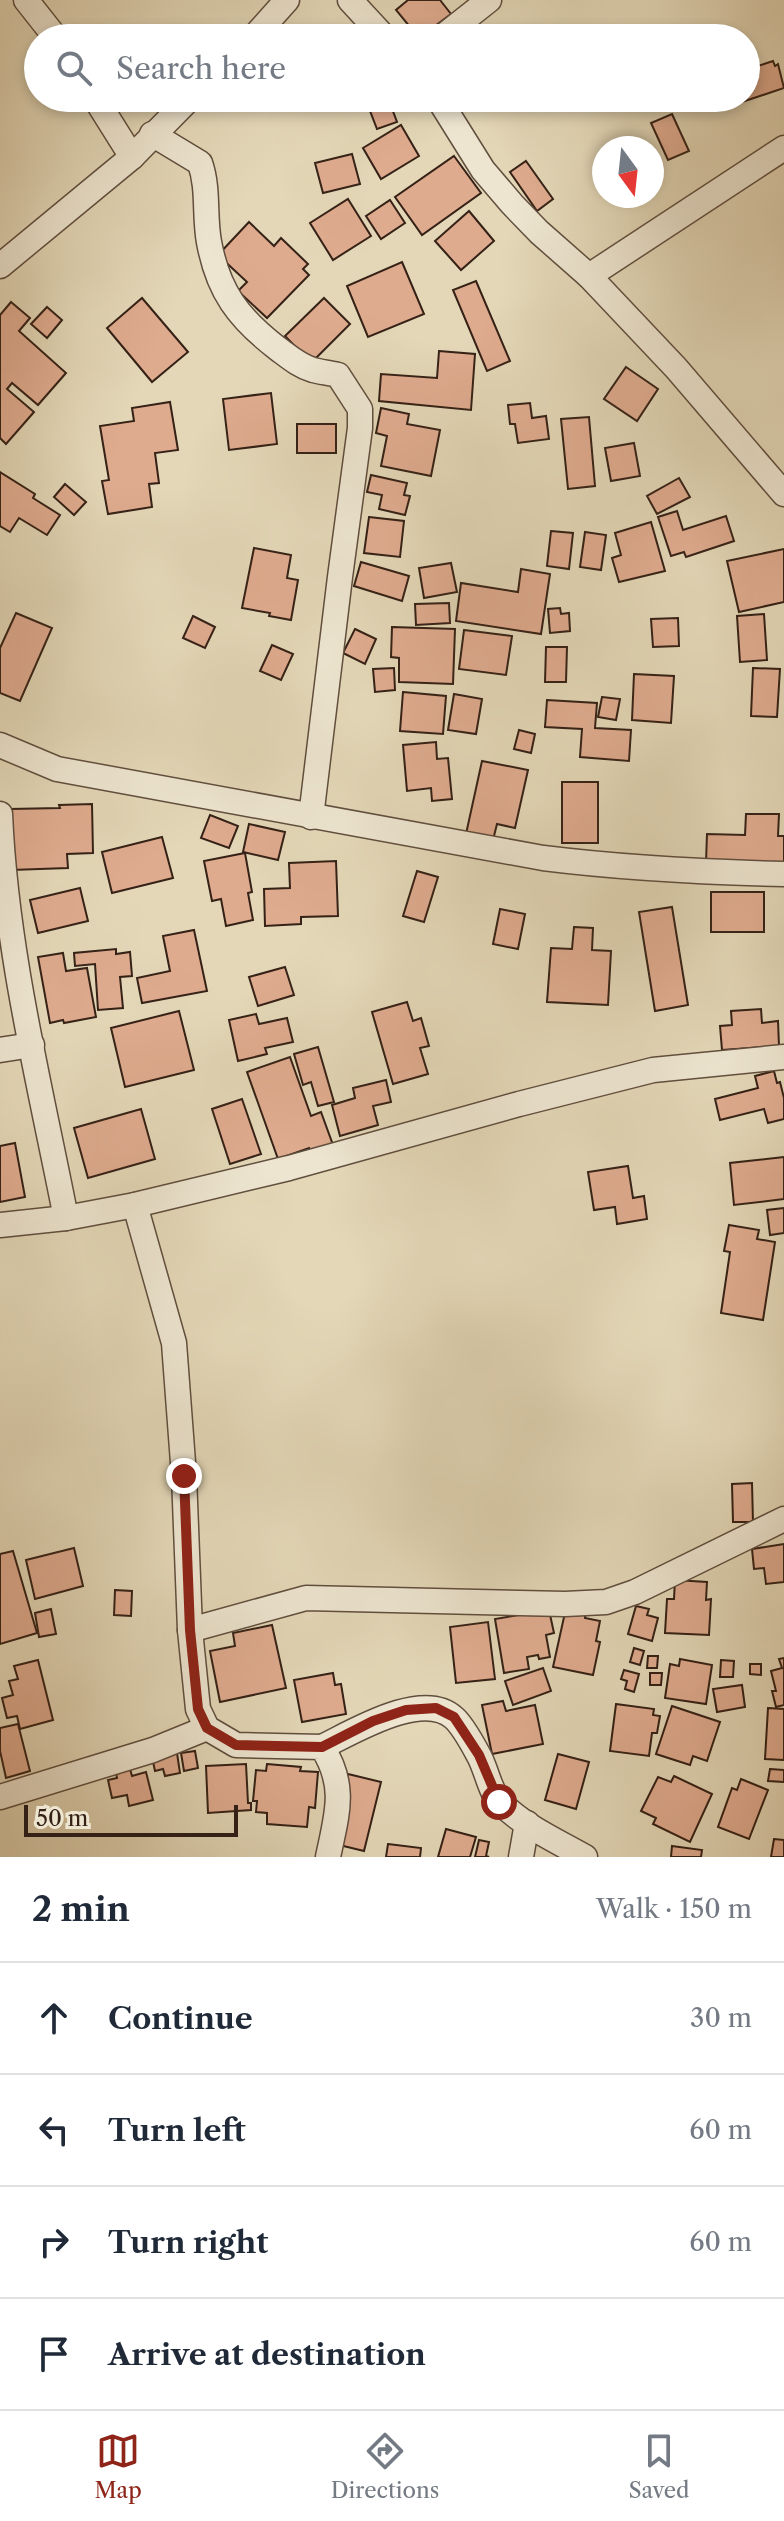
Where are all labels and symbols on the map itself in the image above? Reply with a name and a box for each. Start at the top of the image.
north arrow [592,136,664,208]
route end [166,1458,202,1494]
route start [481,1784,517,1820]
scale bar [24,1801,238,1837]

